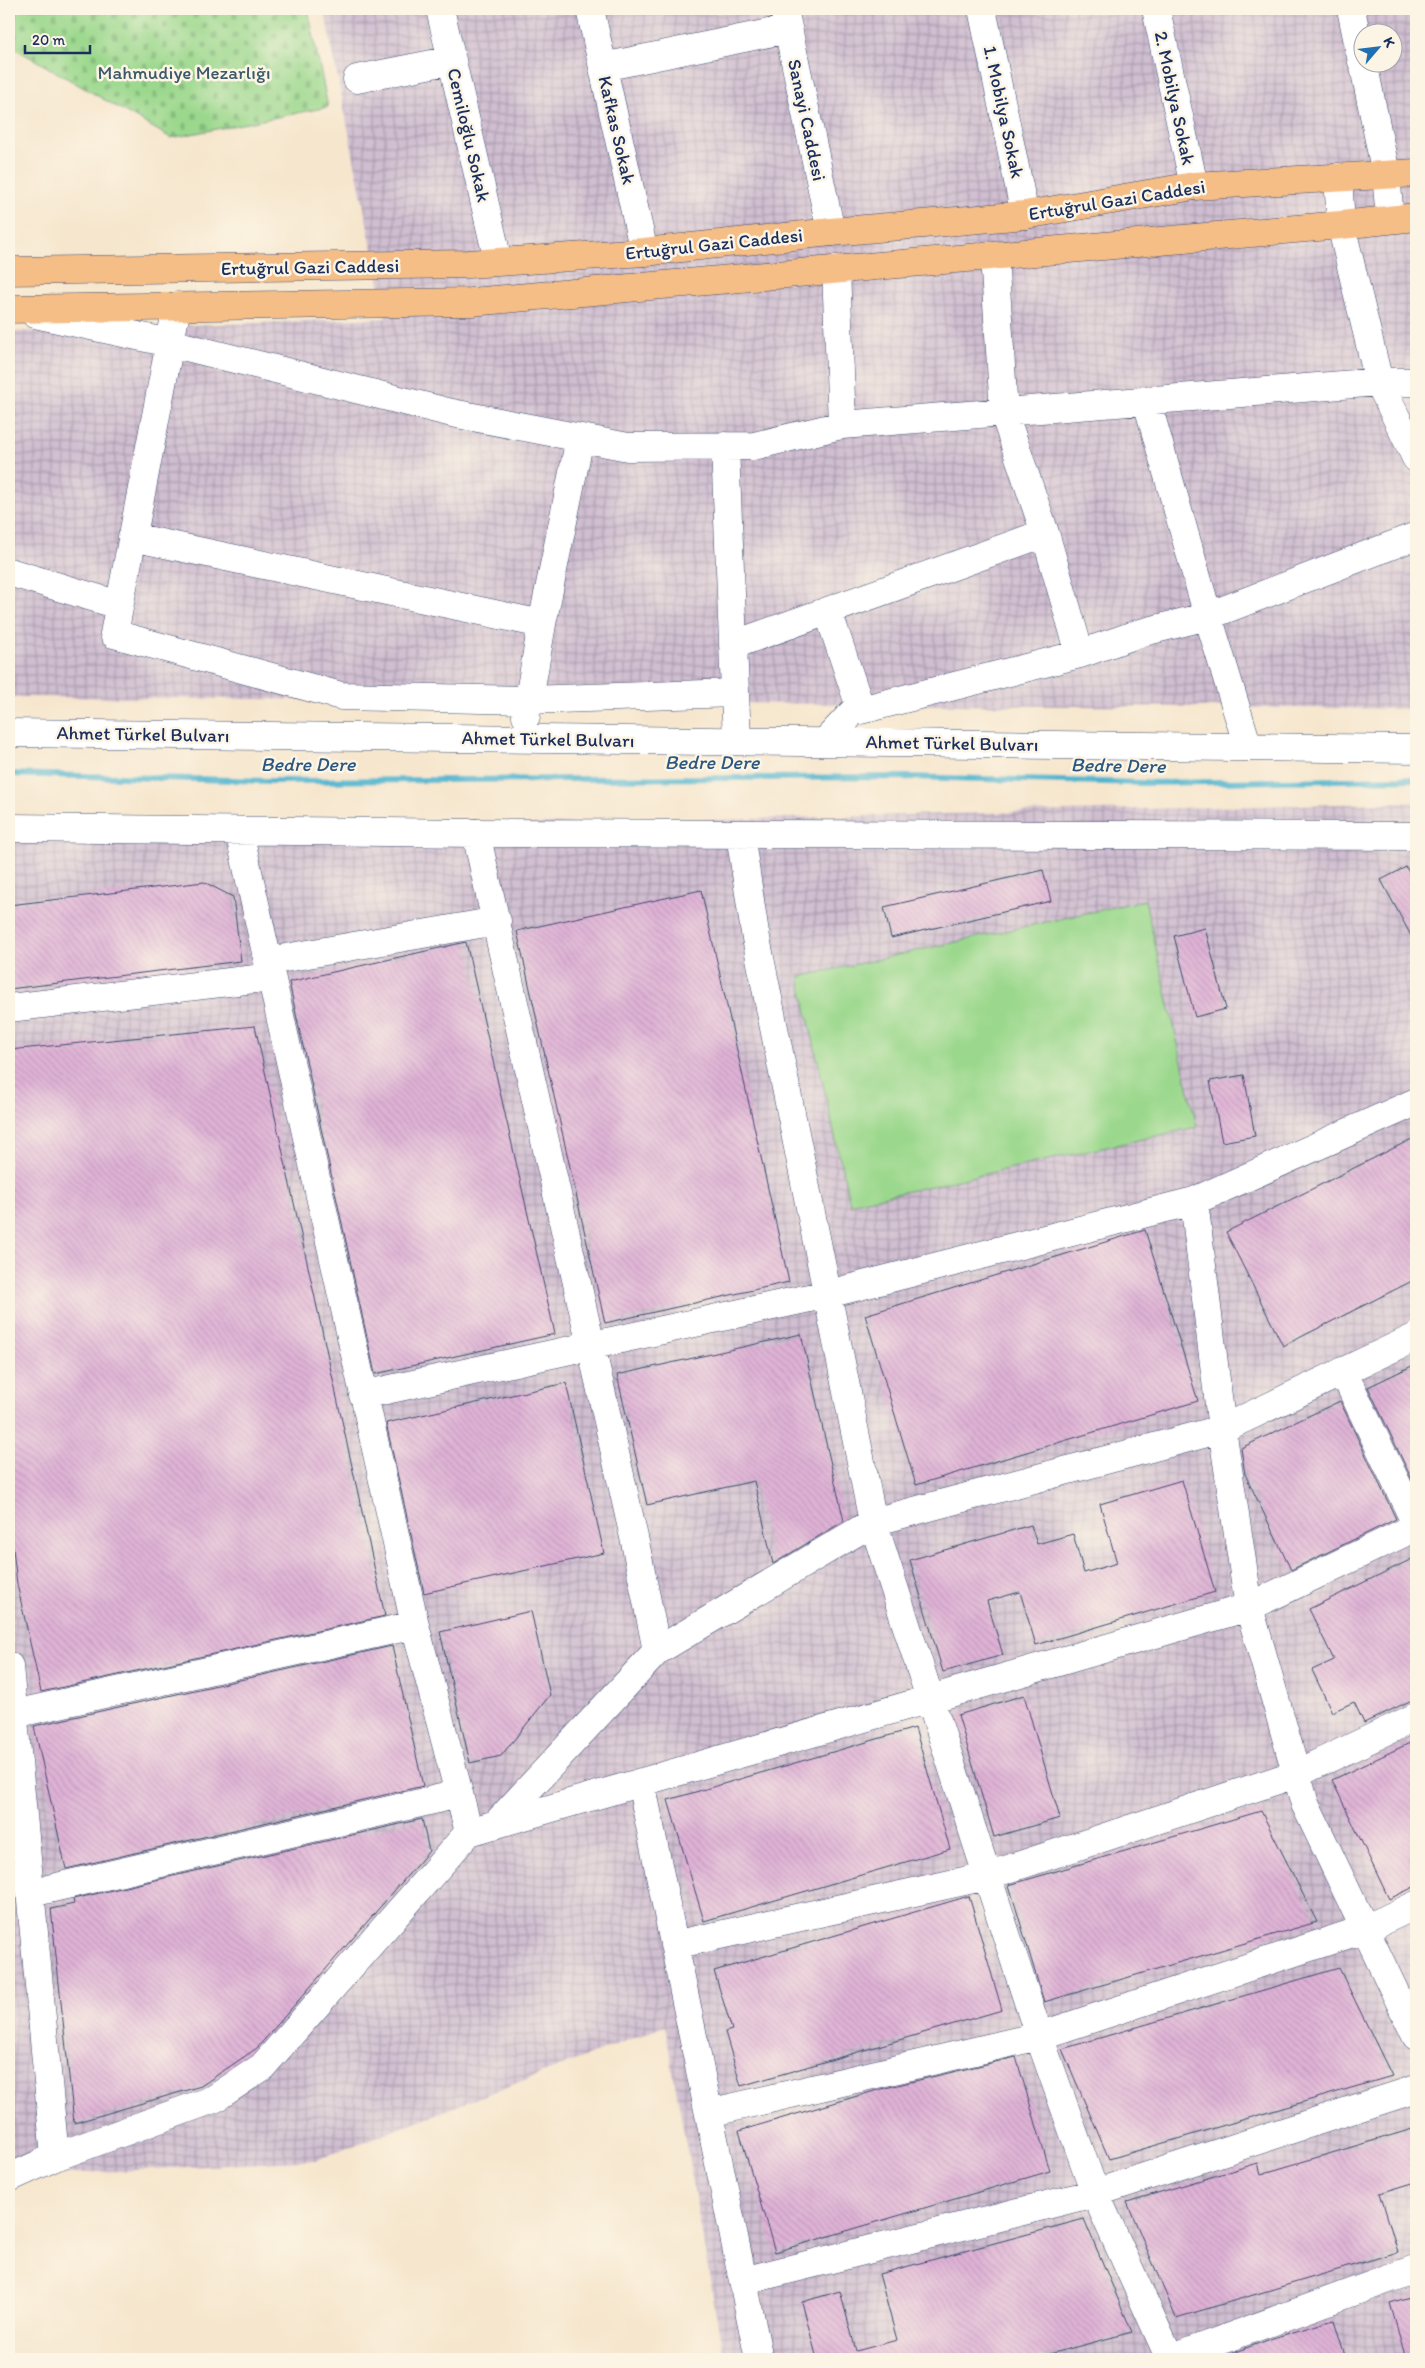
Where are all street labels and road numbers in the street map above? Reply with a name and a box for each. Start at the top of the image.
street label: 2. Mobilya Sokak [1150,29,1200,167]
street label: 1. Mobilya Sokak [979,44,1029,181]
street label: Sanayi Caddesi [783,57,831,183]
street label: Cemiloğlu Sokak [442,66,496,205]
street label: Kafkas Sokak [593,73,641,187]
street label: Ertuğrul Gazi Caddesi [1027,175,1207,225]
street label: Ertuğrul Gazi Caddesi [624,223,804,265]
street label: Ertuğrul Gazi Caddesi [221,254,399,280]
street label: Ahmet Türkel Bulvarı [56,721,230,747]
street label: Ahmet Türkel Bulvarı [461,726,635,752]
street label: Ahmet Türkel Bulvarı [865,730,1039,756]

